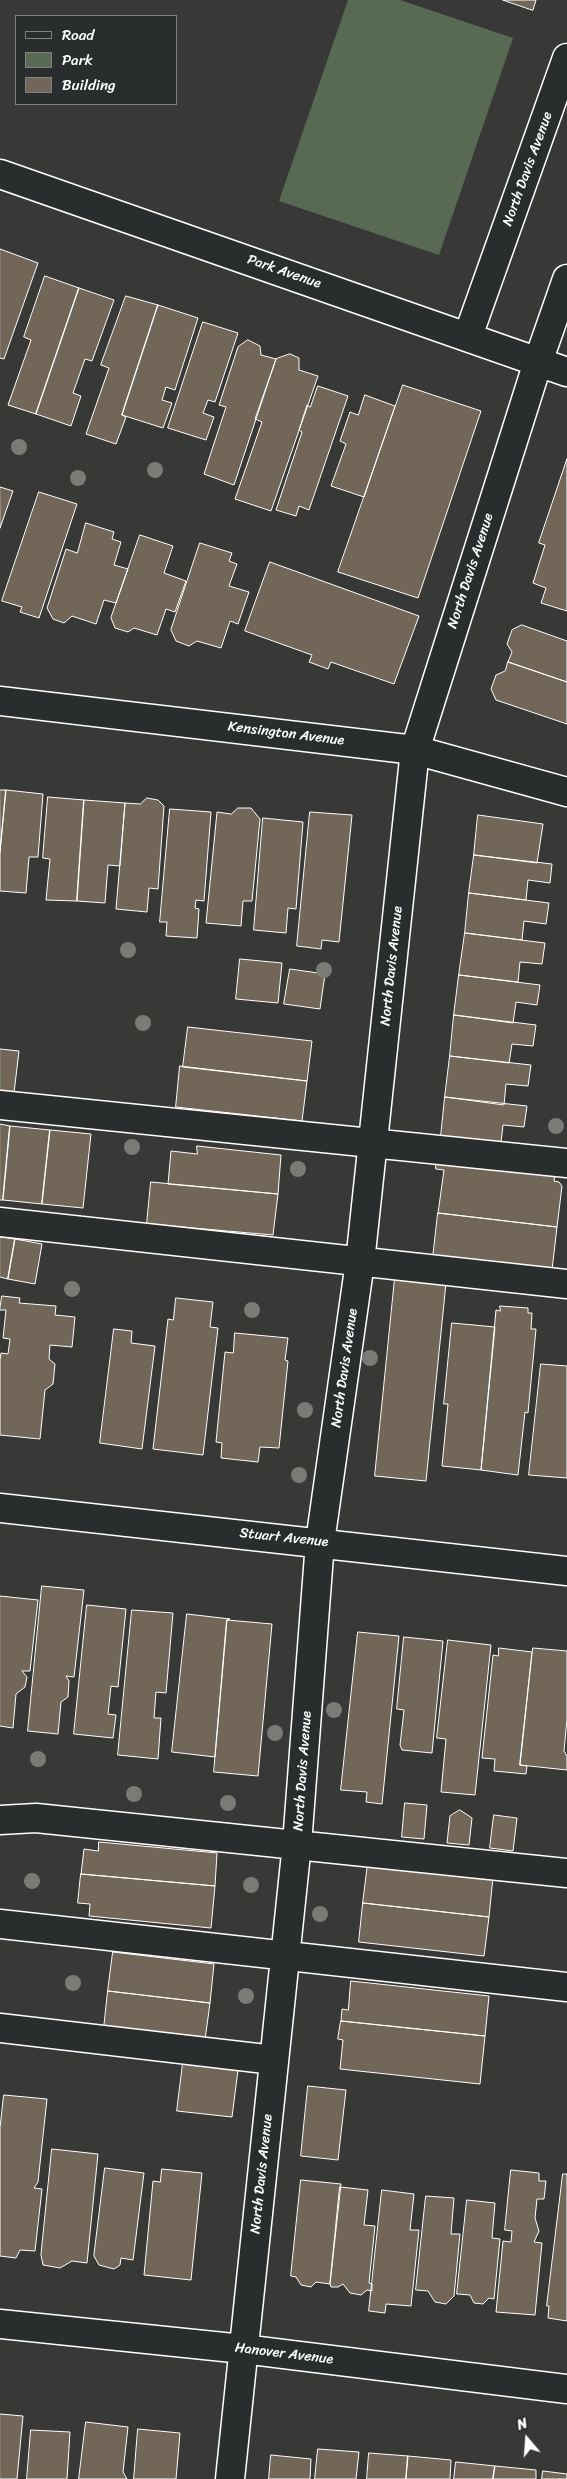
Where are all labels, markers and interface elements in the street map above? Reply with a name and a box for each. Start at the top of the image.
legend [15,15,178,105]
text: Road [62,22,94,48]
text: Park [62,47,93,73]
text: Building [62,72,116,98]
street label: North Davis Avenue [500,110,556,228]
street label: Park Avenue [245,252,323,292]
street label: North Davis Avenue [444,511,498,631]
street label: Kensington Avenue [227,719,345,749]
street label: North Davis Avenue [377,905,407,1027]
street label: North Davis Avenue [328,1307,362,1429]
street label: Stuart Avenue [239,1525,329,1551]
street label: North Davis Avenue [290,1710,316,1832]
street label: North Davis Avenue [247,2113,277,2235]
street label: Hanover Avenue [234,2340,334,2368]
text: N [514,2411,531,2438]
north arrow [502,2414,552,2464]

